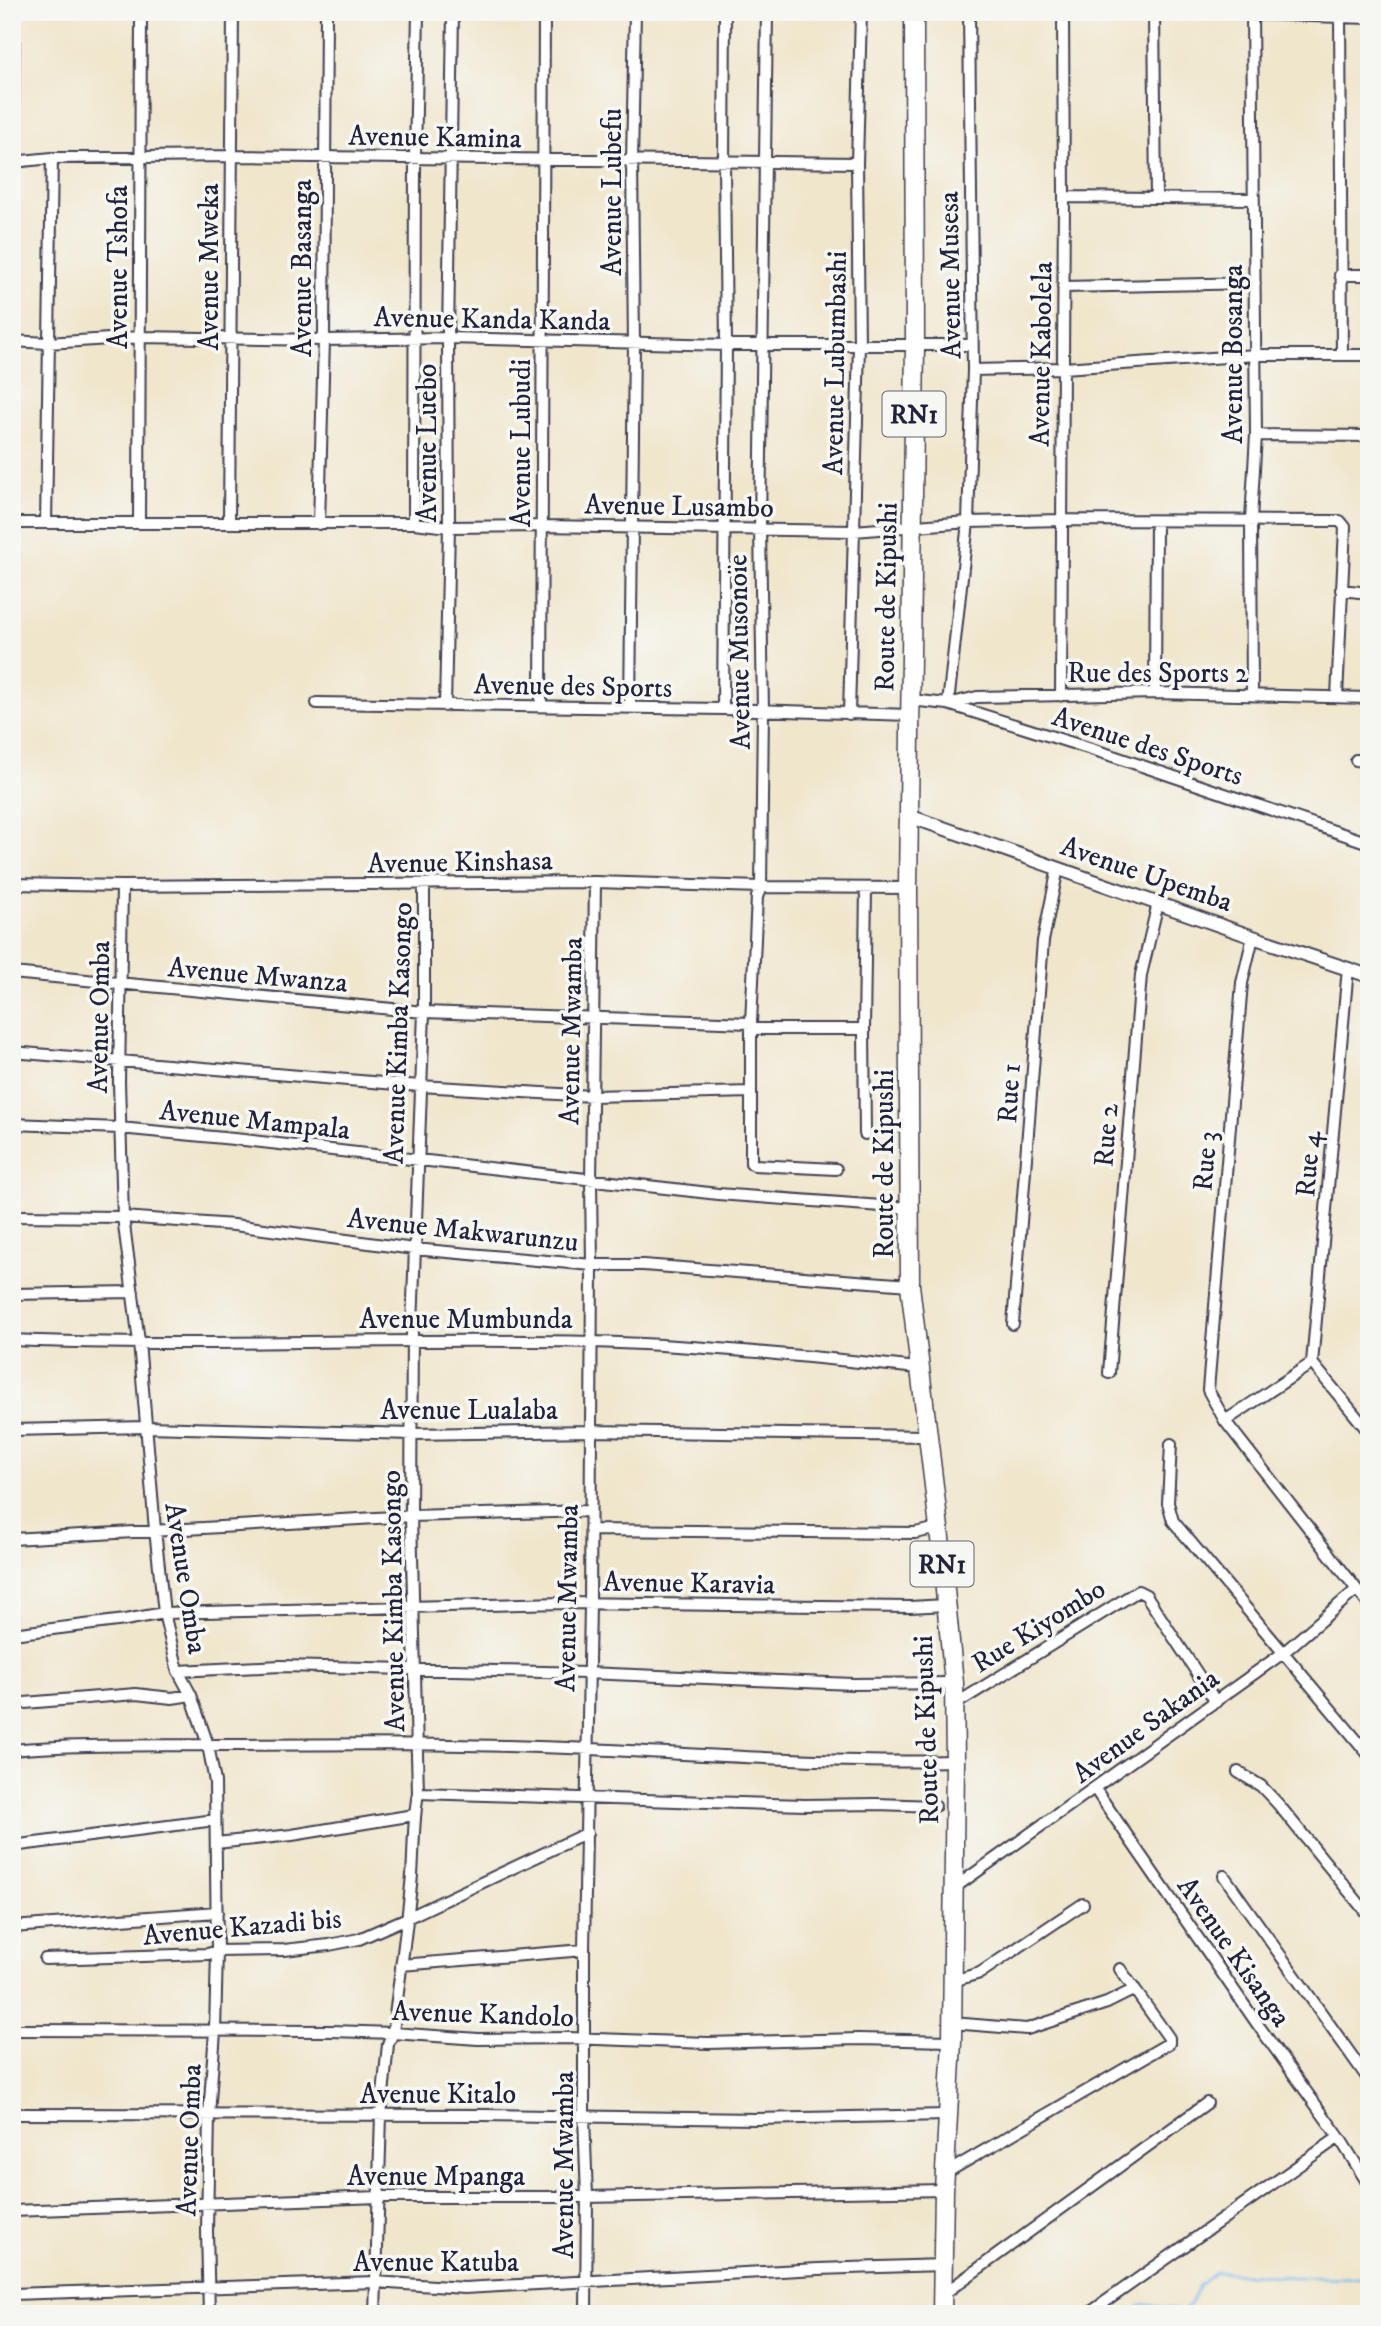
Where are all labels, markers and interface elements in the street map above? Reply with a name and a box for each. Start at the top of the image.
street label: Avenue Lubefu [595,108,630,276]
street label: Avenue Kamina [348,118,522,157]
street label: Avenue Basanga [285,179,320,357]
street label: Avenue Mweka [192,183,227,351]
street label: Avenue Tshofa [101,185,136,349]
street label: Avenue Musesa [932,191,969,359]
street label: Avenue Lubumbashi [816,251,855,475]
street label: Avenue Kabolela [1022,261,1061,447]
street label: Avenue Bosanga [1216,264,1251,444]
street label: Avenue Kanda Kanda [373,300,611,339]
street label: Avenue Lubudi [504,359,539,527]
street label: Avenue Luebo [410,364,445,522]
road number: RN1 [883,392,946,436]
street label: Avenue Lusambo [584,487,774,526]
street label: Route de Kipushi [867,502,906,692]
street label: Avenue Musonoïe [720,554,759,750]
street label: Rue des Sports 2 [1067,656,1249,691]
street label: Avenue des Sports [473,667,673,706]
street label: Avenue des Sports [1048,699,1247,794]
street label: Avenue Upemba [1056,829,1237,920]
street label: Avenue Kinshasa [367,843,553,882]
street label: Avenue Kimba Kasongo [376,902,421,1165]
street label: Avenue Mwamba [552,937,591,1125]
street label: Avenue Omba [81,940,118,1094]
street label: Avenue Mwanza [167,950,349,1001]
street label: Rue 1 [990,1062,1029,1124]
street label: Route de Kipushi [867,1069,902,1259]
street label: Avenue Mampala [158,1093,352,1148]
street label: Rue 2 [1086,1102,1127,1168]
street label: Rue 4 [1288,1129,1329,1198]
street label: Rue 3 [1185,1130,1226,1193]
street label: Avenue Makwarunzu [346,1201,580,1260]
street label: Avenue Mumbunda [359,1302,573,1337]
street label: Avenue Lualaba [380,1393,558,1428]
street label: Avenue Kimba Kasongo [374,1470,413,1732]
street label: Avenue Omba [156,1500,215,1656]
street label: Avenue Mwamba [548,1504,587,1692]
road number: RN1 [911,1541,974,1586]
street label: Avenue Karavia [603,1565,775,1602]
street label: Rue Kiyombo [965,1571,1112,1681]
street label: Route de Kipushi [906,1635,947,1825]
street label: Avenue Sakania [1066,1661,1226,1791]
street label: Avenue Kisanga [1169,1870,1298,2034]
street label: Avenue Kazadi bis [141,1901,343,1954]
street label: Avenue Kandolo [391,1994,575,2035]
street label: Avenue Omba [169,2063,210,2217]
street label: Avenue Mwamba [547,2071,582,2259]
street label: Avenue Kitalo [360,2077,516,2112]
street label: Avenue Mpanga [347,2159,525,2194]
street label: Avenue Katuba [353,2245,519,2280]

